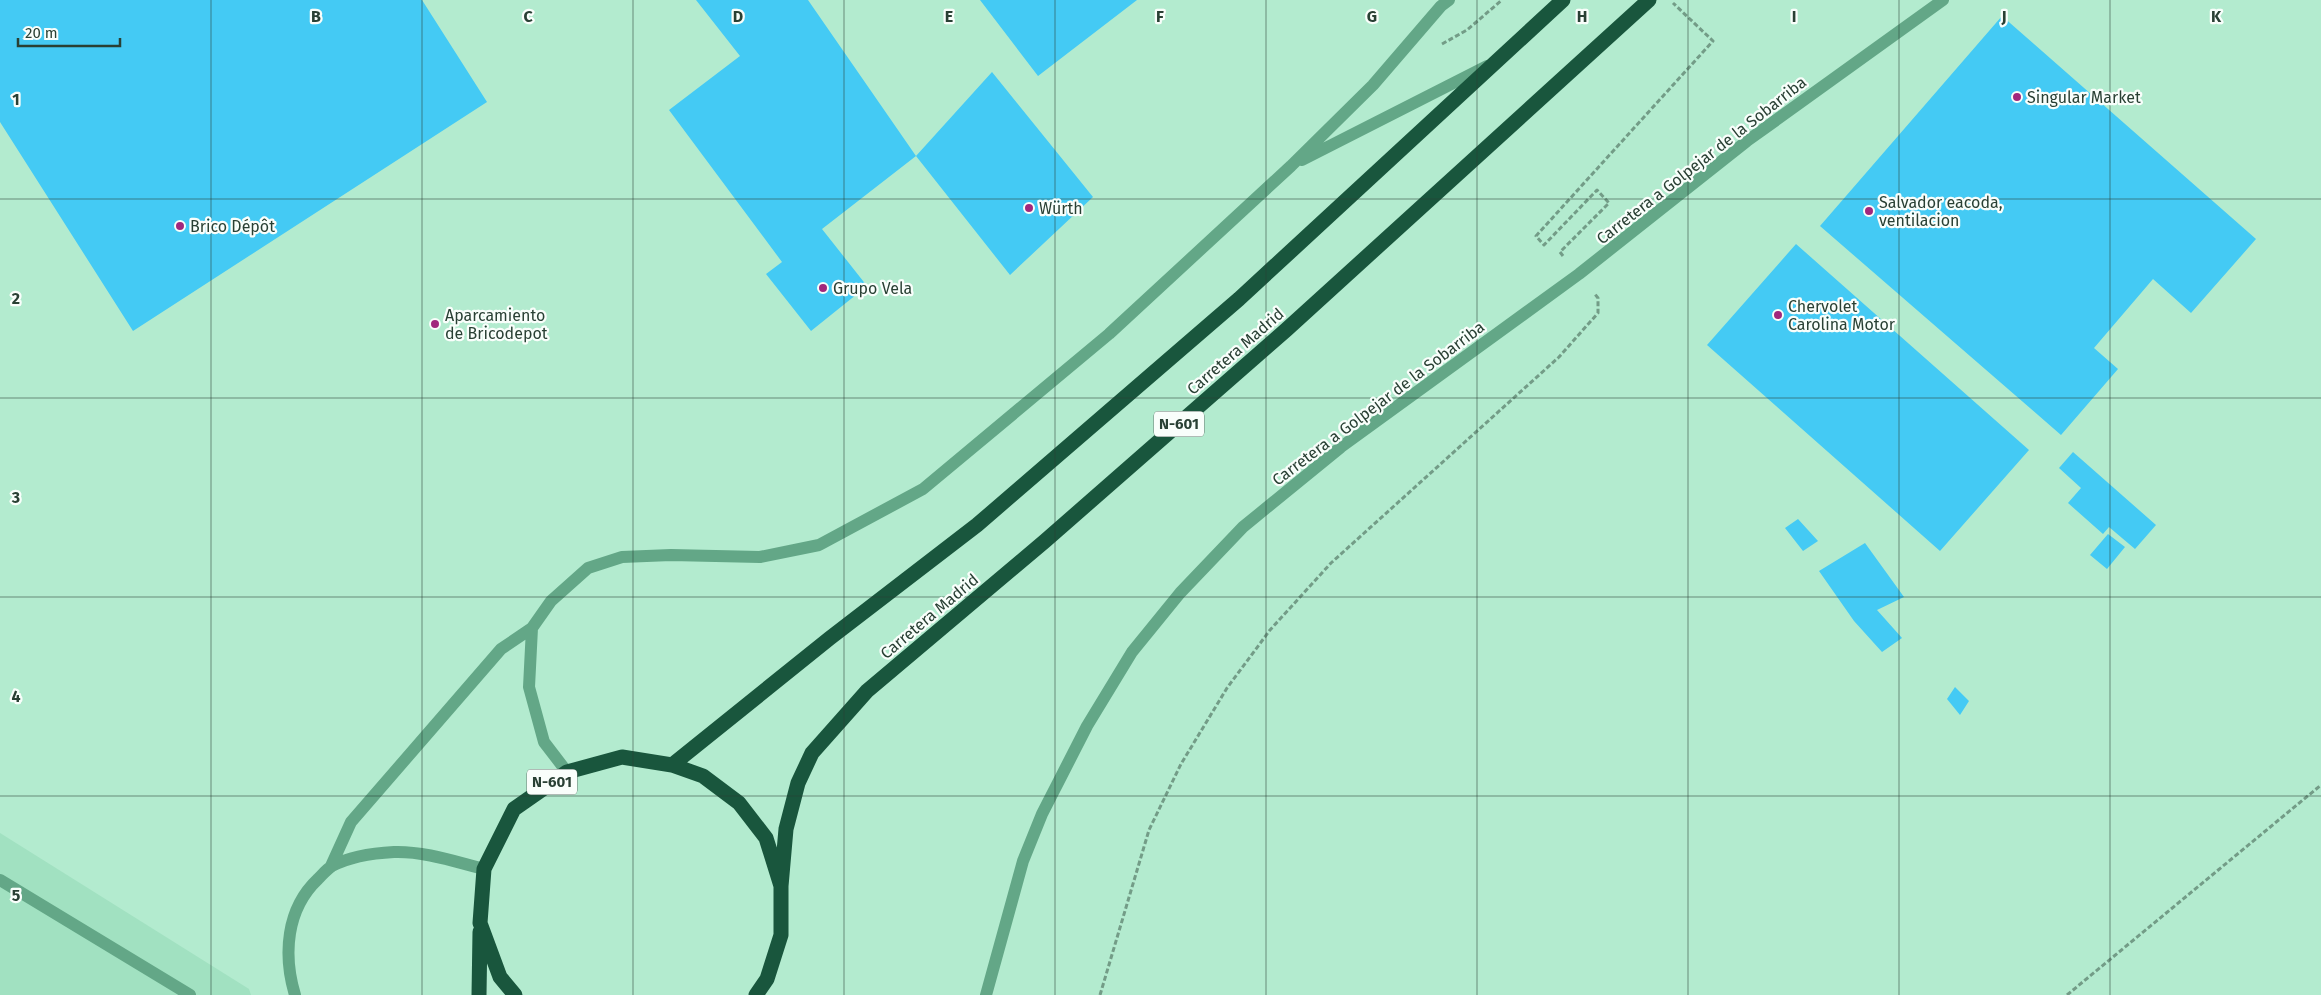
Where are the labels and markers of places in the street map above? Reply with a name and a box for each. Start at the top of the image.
place label: Singular Market [2027,88,2141,107]
marker: Singular Market [2011,91,2023,103]
place label: Salvador eacoda, ventilacion [1879,193,2003,230]
place label: Würth [1039,199,1083,218]
marker: Würth [1023,202,1035,214]
marker: Salvador eacoda, ventilacion [1863,205,1875,217]
place label: Brico Dépôt [190,217,275,236]
marker: Brico Dépôt [174,220,186,232]
place label: Grupo Vela [833,279,912,298]
marker: Grupo Vela [817,282,829,294]
place label: Chervolet Carolina Motor [1788,297,1896,334]
place label: Aparcamiento de Bricodepot [445,306,548,343]
marker: Chervolet Carolina Motor [1772,309,1784,321]
marker: Aparcamiento de Bricodepot [429,318,441,330]

